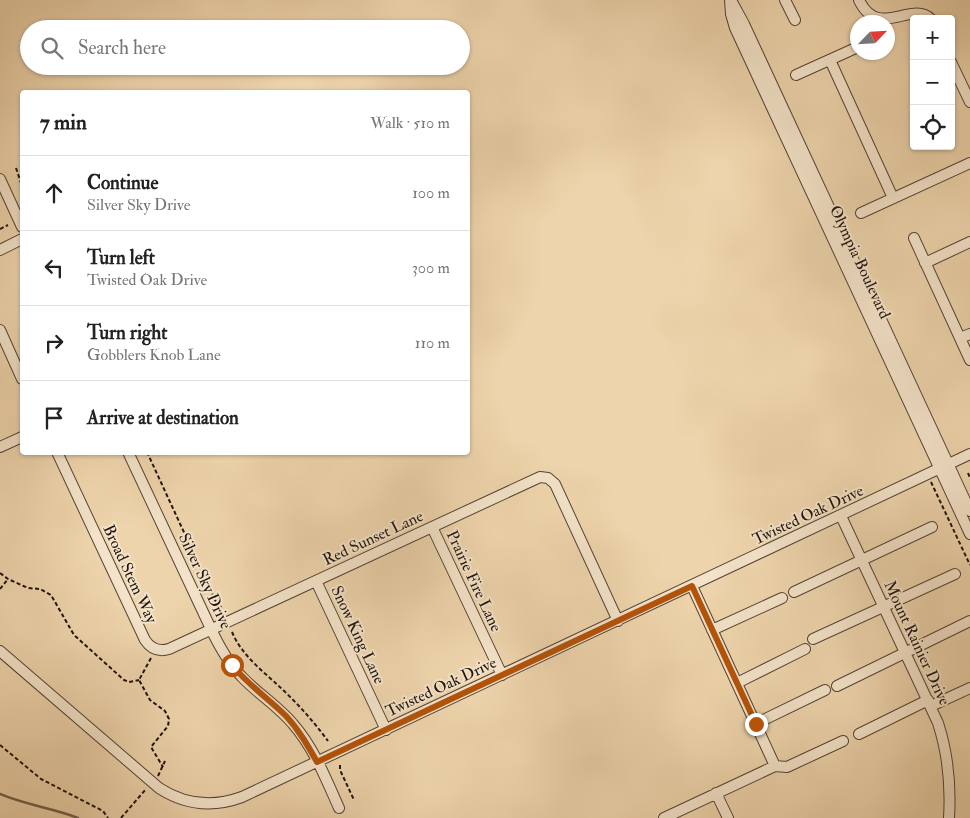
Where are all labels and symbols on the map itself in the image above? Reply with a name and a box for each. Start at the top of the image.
north arrow [850,15,895,60]
street label: Olympia Boulevard [824,202,895,322]
street label: Twisted Oak Drive [749,480,867,549]
street label: Red Sunset Lane [320,506,427,570]
street label: Broad Stem Way [98,521,162,627]
street label: Prairie Fire Lane [442,527,506,635]
street label: Silver Sky Drive [174,530,236,632]
street label: Mount Rainier Drive [879,577,955,709]
street label: Snow King Lane [327,583,390,688]
street label: Twisted Oak Drive [382,652,500,721]
route start [221,654,244,677]
route end [745,713,768,736]

